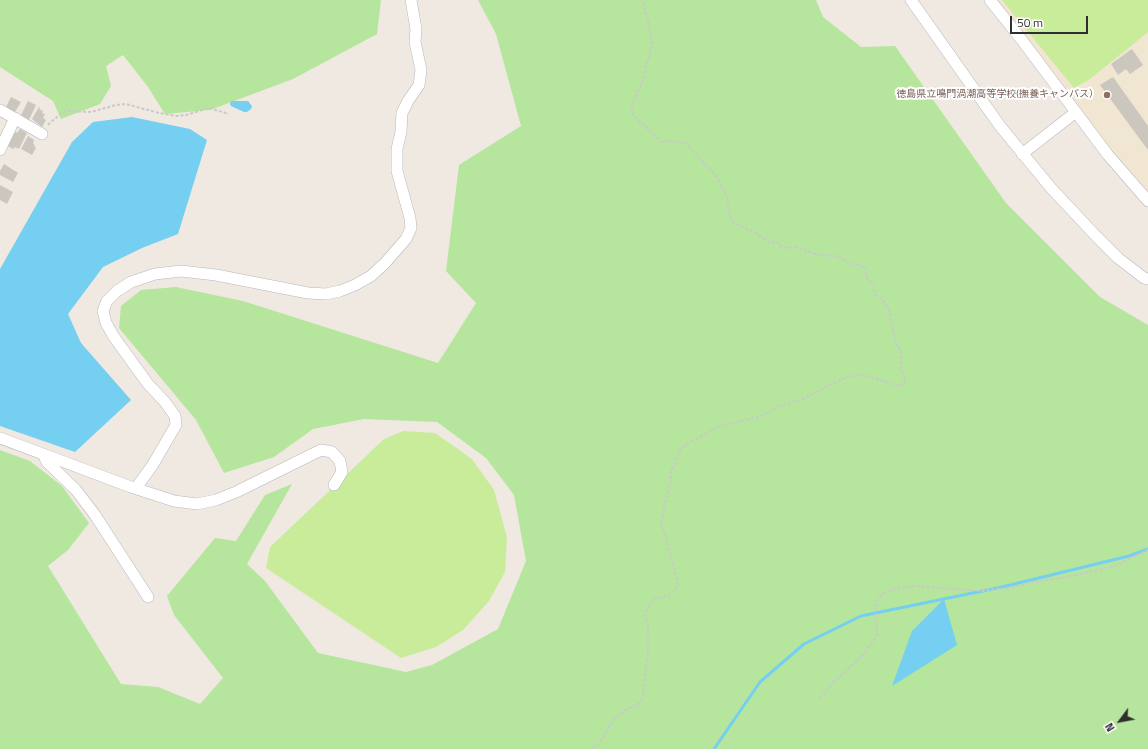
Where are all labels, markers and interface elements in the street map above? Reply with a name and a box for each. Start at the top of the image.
scale bar [1012,8,1090,34]
text: 50 m [1017,13,1043,32]
place label: 徳島県立鳴門渦潮高等学校(撫養キャンパス） [896,89,1099,101]
marker: 徳島県立鳴門渦潮高等学校(撫養キャンパス） [1102,90,1112,100]
north arrow [1100,701,1140,741]
text: N [1101,720,1119,735]

